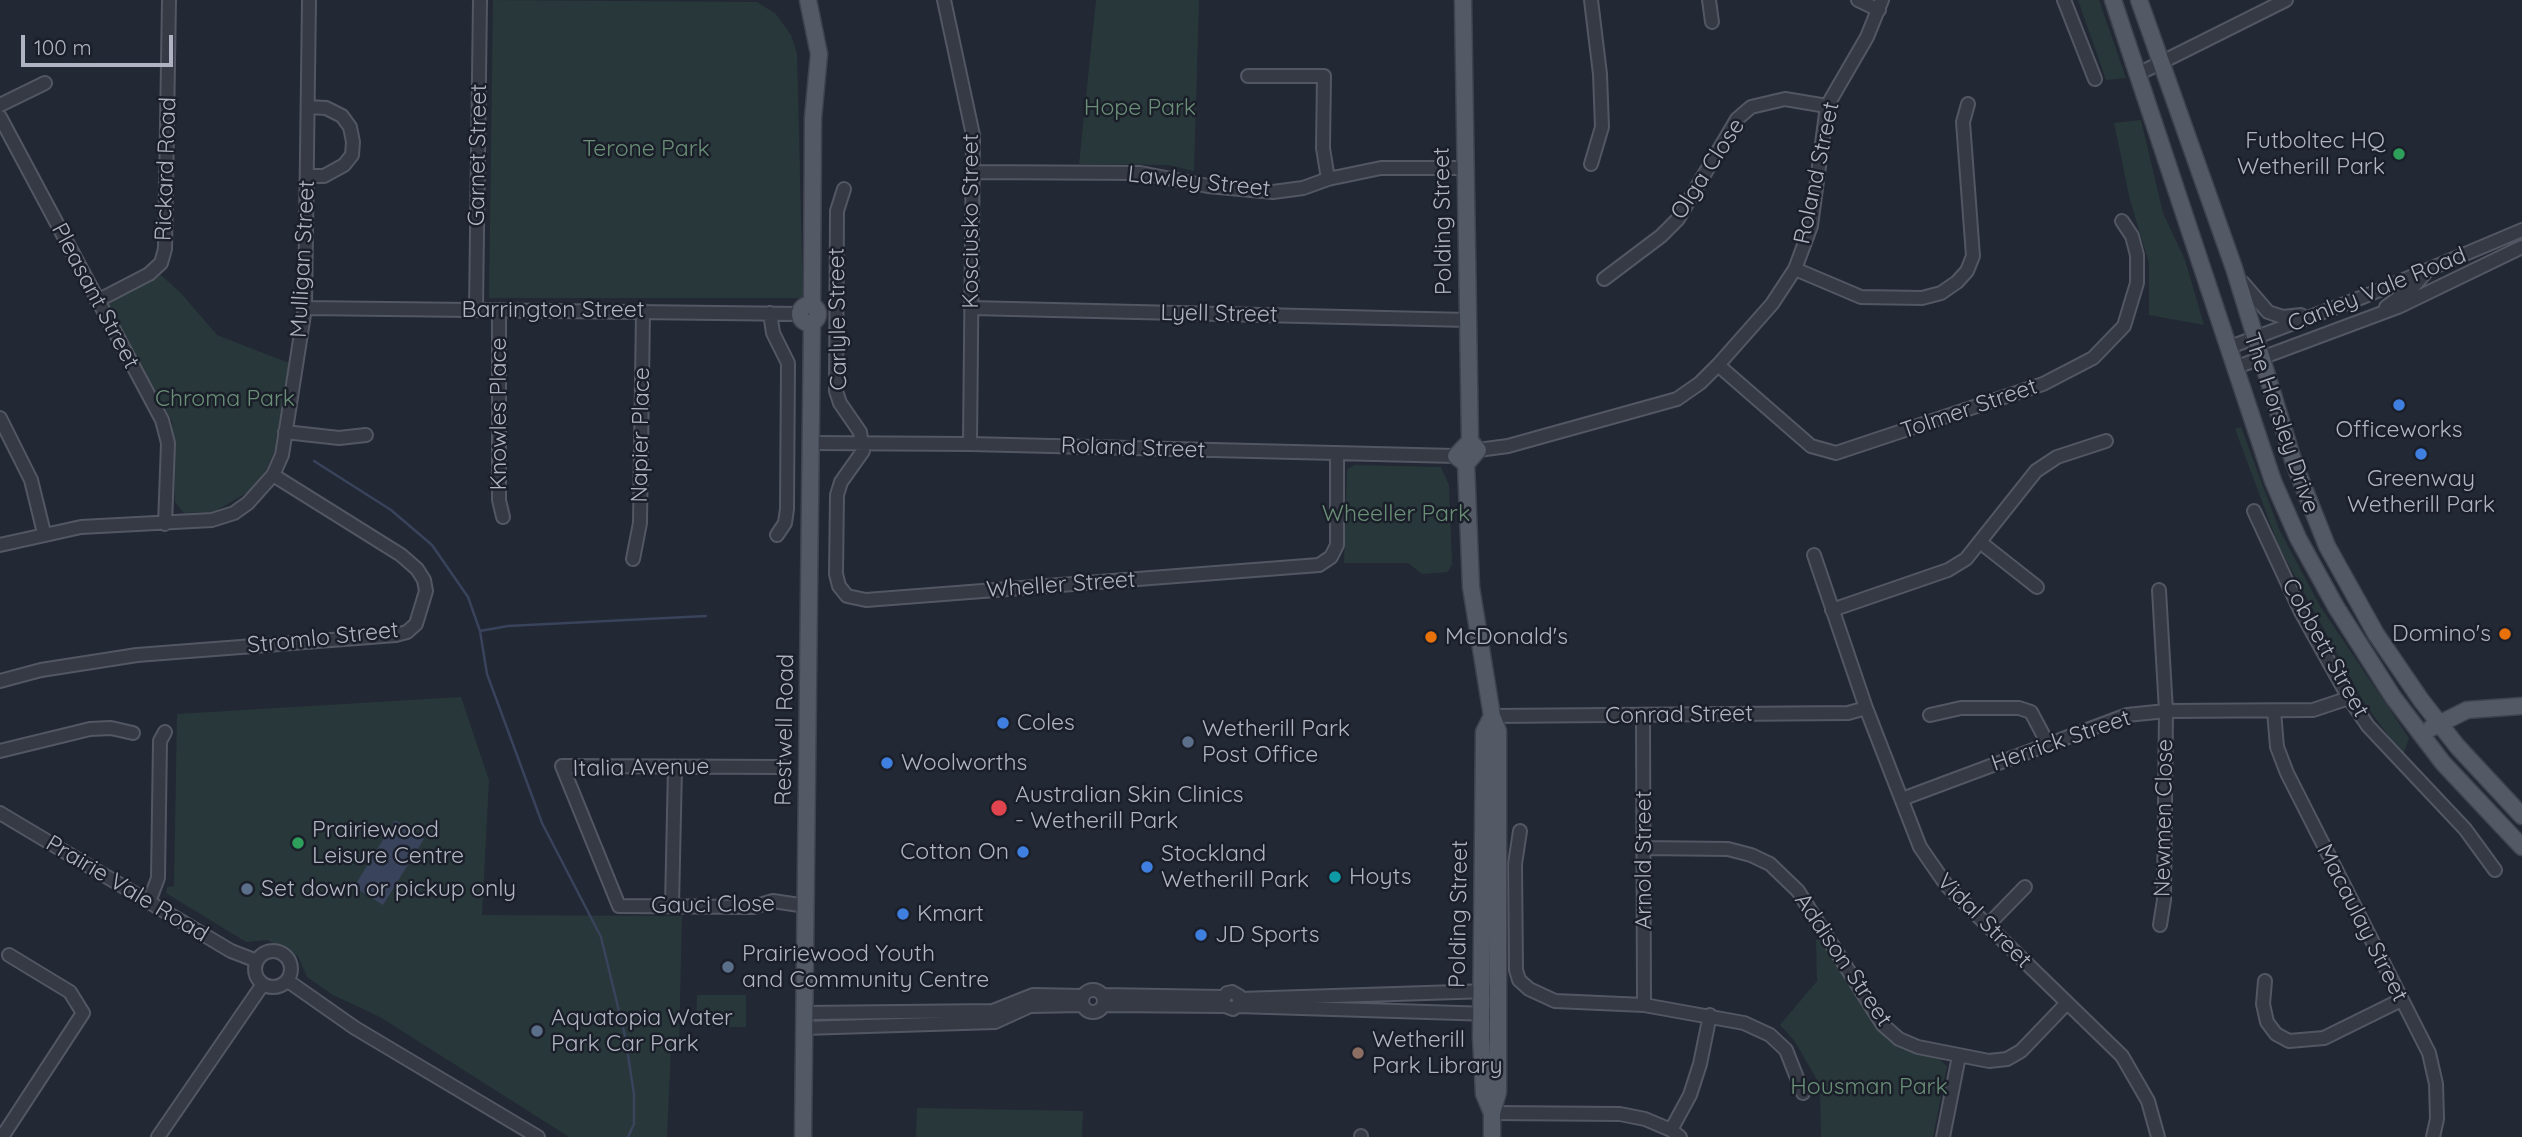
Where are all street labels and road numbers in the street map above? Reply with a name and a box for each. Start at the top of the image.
street label: Garnet Street [463,84,493,226]
street label: Rickard Road [150,97,182,241]
street label: Roland Street [1788,99,1846,247]
street label: Olga Close [1665,113,1751,225]
street label: Kosciusko Street [957,133,985,309]
street label: Polding Street [1428,147,1458,295]
street label: Lawley Street [1126,161,1272,203]
street label: Mulligan Street [285,179,321,339]
street label: Pleasant Street [45,218,145,374]
street label: Canley Vale Road [2284,242,2470,338]
street label: Carlyle Street [823,247,853,391]
street label: Barrington Street [461,296,645,324]
street label: Lyell Street [1160,299,1278,329]
street label: The Horsley Drive [2237,329,2325,517]
street label: Knowles Place [485,338,513,490]
street label: Napier Place [626,367,656,503]
street label: Tolmer Street [1897,373,2041,445]
street label: Roland Street [1060,432,1206,464]
street label: Wheller Street [985,566,1137,604]
street label: Cobbett Street [2275,574,2375,722]
street label: Stromlo Street [246,616,400,660]
street label: Restwell Road [770,654,800,806]
street label: Conrad Street [1605,700,1753,730]
street label: Herrick Street [1988,704,2134,778]
street label: Newmen Close [2149,739,2179,897]
street label: Italia Avenue [572,753,710,783]
street label: Arnold Street [1630,790,1658,930]
street label: Prairie Vale Road [41,830,213,948]
street label: Polding Street [1444,840,1474,988]
street label: Macaulay Street [2310,840,2414,1006]
street label: Vidal Street [1931,868,2037,974]
street label: Addison Street [1788,888,1898,1032]
street label: Gauci Close [651,890,775,920]

